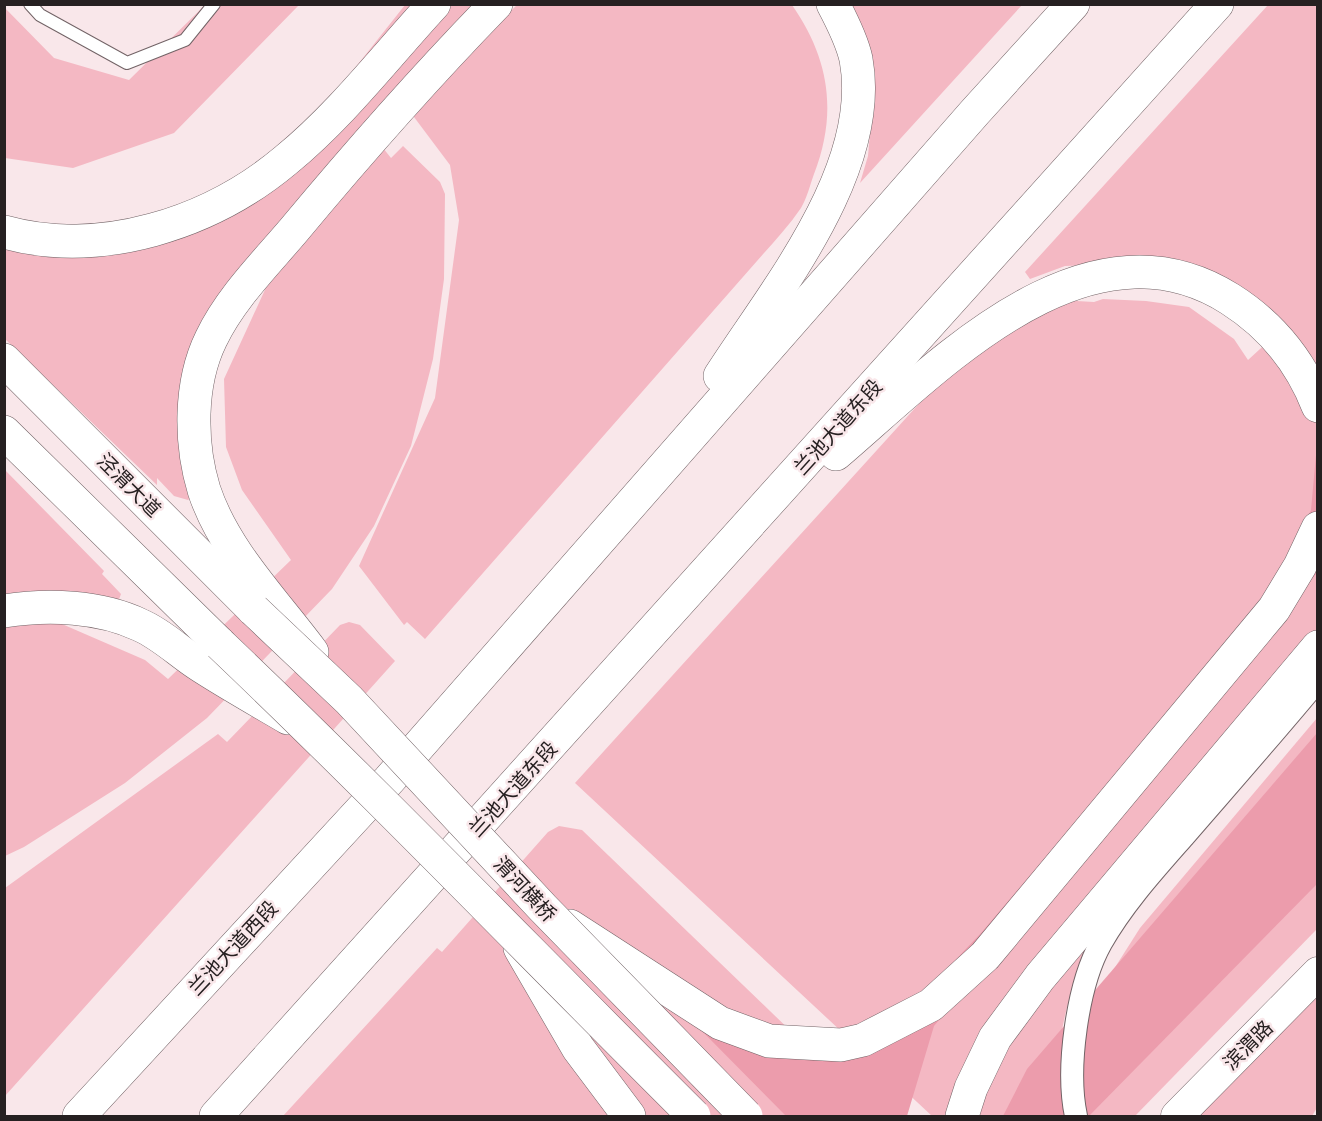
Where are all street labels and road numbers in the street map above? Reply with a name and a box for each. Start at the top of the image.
street label: 兰池大道东段 [789,374,887,480]
street label: 泾渭大道 [92,448,166,522]
street label: 兰池大道东段 [464,736,562,842]
street label: 渭河横桥 [489,852,561,926]
street label: 兰池大道西段 [183,896,283,1000]
street label: 滨渭路 [1218,1015,1278,1075]

